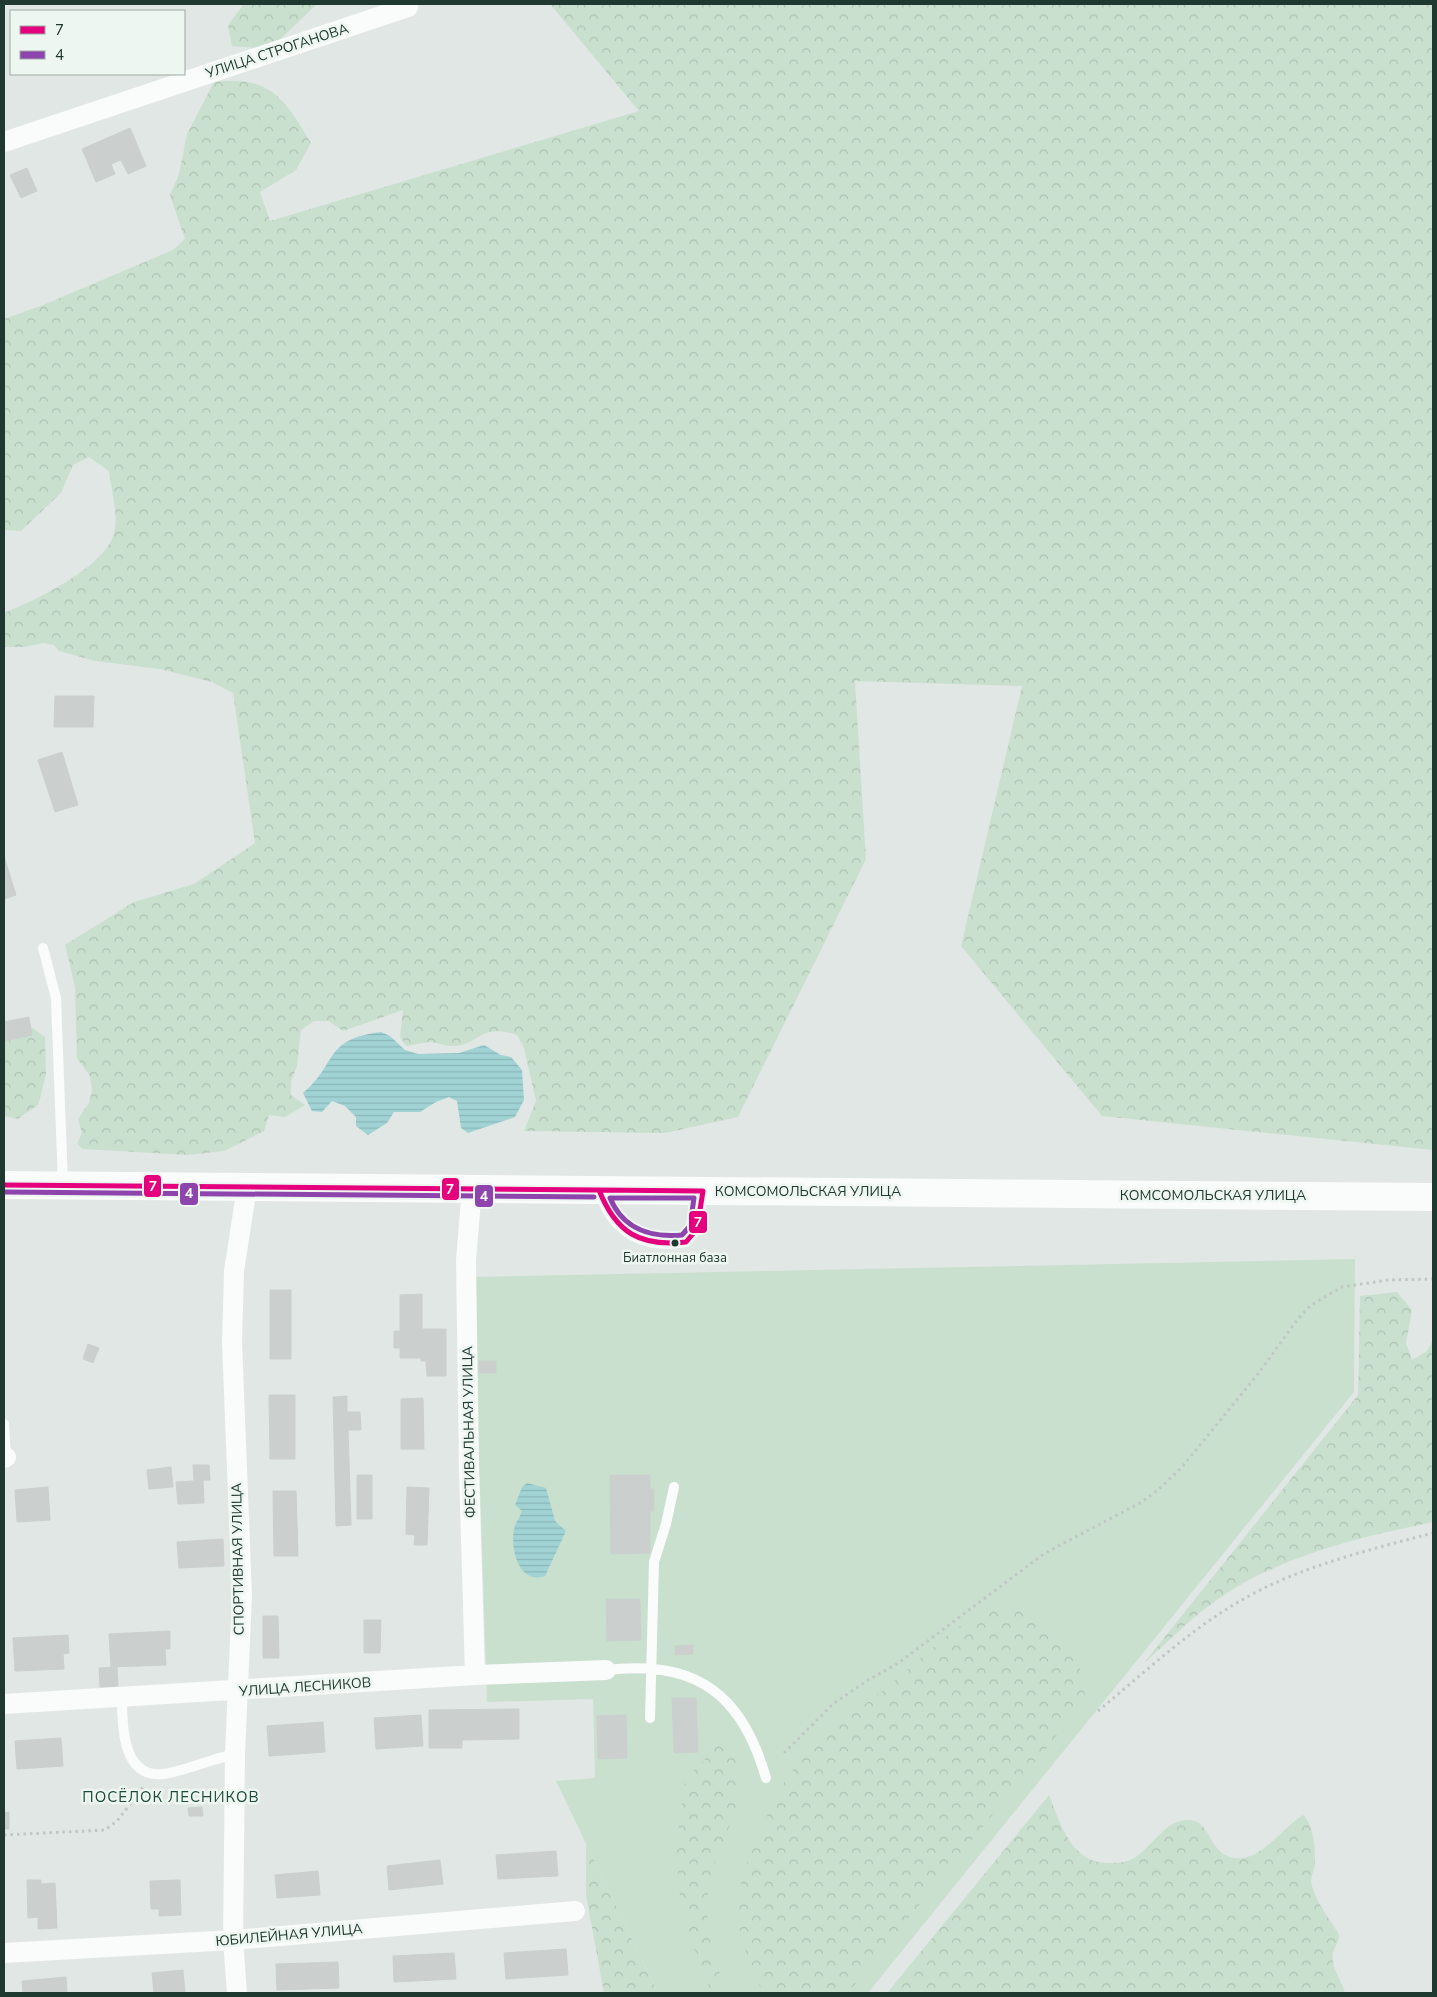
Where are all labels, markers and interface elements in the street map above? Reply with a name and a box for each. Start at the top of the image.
legend [10,10,185,75]
street label: УЛИЦА СТРОГАНОВА [202,19,351,83]
text: 7 [55,20,64,40]
text: 4 [55,45,64,65]
line badge: 7 [143,1174,162,1198]
text: 7 [149,1177,157,1196]
line badge: 7 [441,1177,460,1201]
text: 7 [446,1180,454,1199]
line badge: 4 [179,1182,199,1206]
street label: КОМСОМОЛЬСКАЯ УЛИЦА [715,1182,901,1201]
text: 4 [185,1184,194,1203]
line badge: 4 [474,1184,494,1208]
street label: КОМСОМОЛЬСКАЯ УЛИЦА [1120,1186,1306,1205]
text: 4 [480,1187,489,1206]
line badge: 7 [688,1210,708,1234]
text: 7 [694,1213,702,1232]
marker: Биатлонная база [670,1238,680,1248]
place label: Биатлонная база [623,1249,727,1267]
street label: ФЕСТИВАЛЬНАЯ УЛИЦА [458,1346,480,1518]
street label: СПОРТИВНАЯ УЛИЦА [227,1483,249,1635]
street label: УЛИЦА ЛЕСНИКОВ [237,1673,372,1701]
district label: ПОСЁЛОК ЛЕСНИКОВ [82,1787,260,1807]
street label: ЮБИЛЕЙНАЯ УЛИЦА [215,1919,363,1951]

